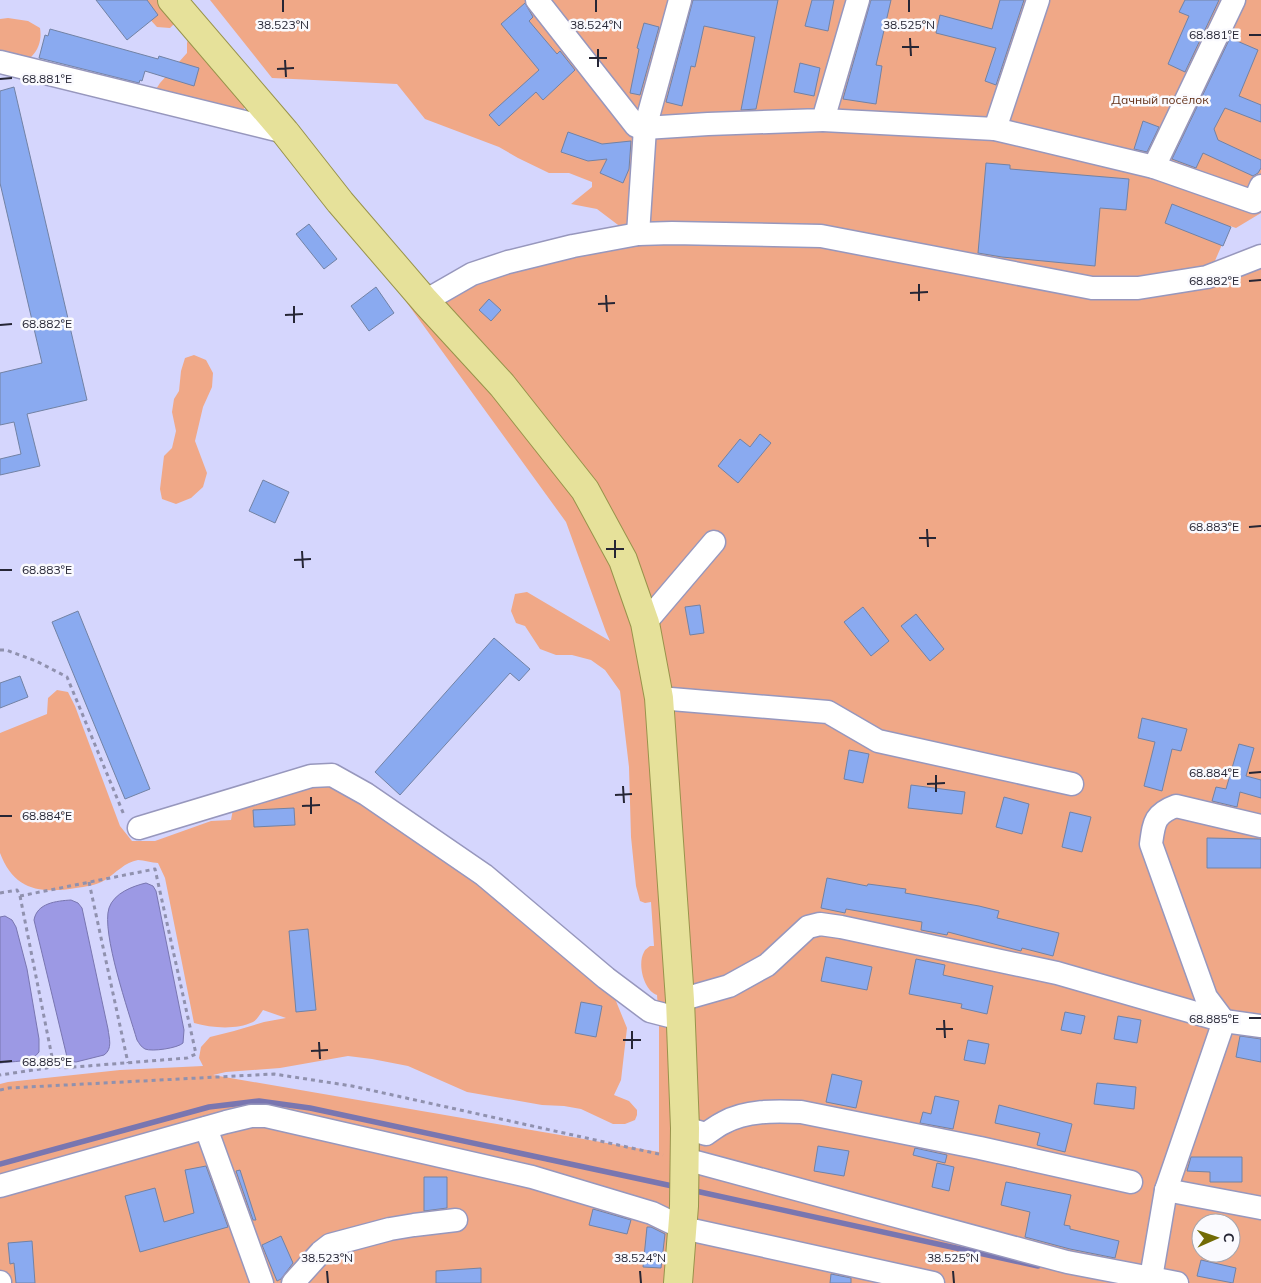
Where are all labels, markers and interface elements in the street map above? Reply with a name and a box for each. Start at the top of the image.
text: 38.523°N [257,17,309,32]
text: 38.524°N [570,17,622,32]
text: 38.525°N [883,17,935,32]
text: 68.881°E [1189,27,1239,42]
text: 68.881°E [22,71,72,86]
park label: Дачный посёлок [1111,92,1209,107]
text: 68.882°E [1189,273,1239,288]
text: 68.882°E [22,316,72,331]
text: 68.883°E [1189,519,1239,534]
text: 68.883°E [22,562,72,577]
text: 68.884°E [1189,765,1239,780]
text: 68.884°E [22,808,72,823]
text: 68.885°E [1189,1011,1239,1026]
text: 68.885°E [22,1054,72,1069]
north arrow [1191,1213,1241,1263]
text: С [1220,1232,1238,1243]
text: 38.523°N [301,1250,353,1265]
text: 38.524°N [614,1250,666,1265]
text: 38.525°N [927,1250,979,1265]

